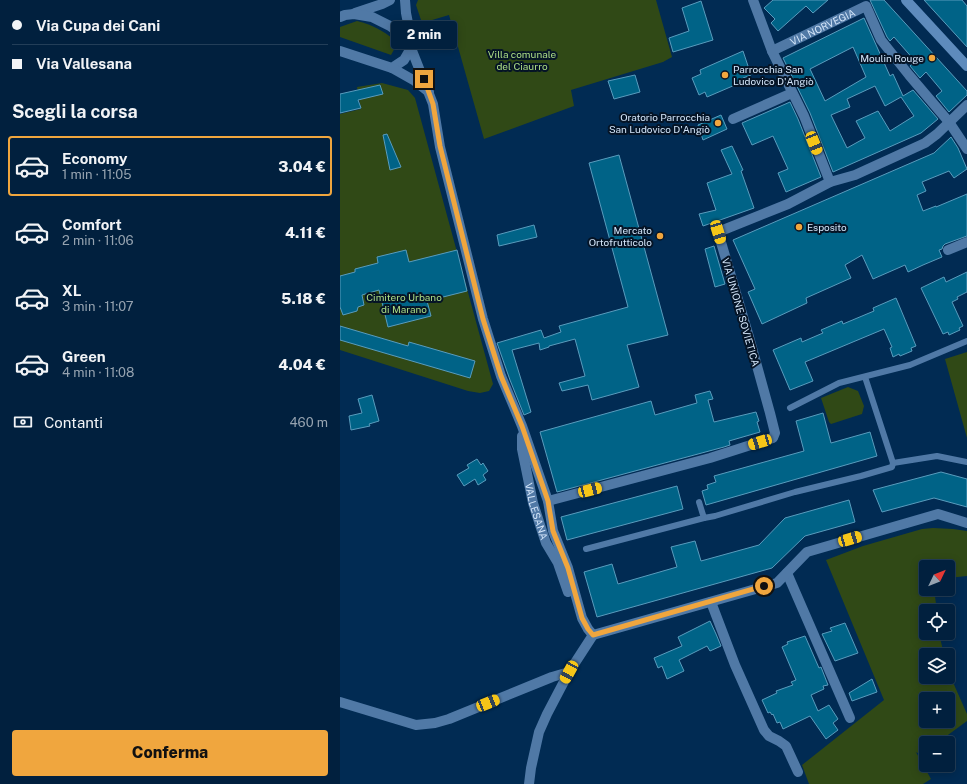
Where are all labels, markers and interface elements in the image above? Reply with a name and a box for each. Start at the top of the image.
street label: VIA NORVEGIA [788,6,857,48]
text: Via Cupa dei Cani [36,17,160,34]
callout: 2 min [391,21,457,49]
text: 2 min [407,27,441,42]
park label: Villa comunale del Ciaurro [488,48,556,72]
place label: Moulin Rouge [860,52,924,64]
marker: Moulin Rouge [927,53,937,63]
text: Via Vallesana [36,55,132,72]
place label: Parrocchia San Ludovico D'Angiò [733,63,814,87]
route end [415,70,433,88]
marker: Parrocchia San Ludovico D'Angiò [720,70,730,80]
text: Scegli la corsa [12,101,138,122]
place label: Oratorio Parrocchia San Ludovico D'Angiò [609,111,710,135]
marker: Oratorio Parrocchia San Ludovico D'Angiò [713,118,723,128]
car [804,130,824,156]
icon: car [14,148,50,184]
text: Economy [62,150,127,167]
text: 3.04 € [278,158,326,175]
text: 1 min · 11:05 [62,167,132,182]
icon: car [14,214,50,250]
text: Comfort [62,216,122,233]
car [709,219,727,245]
place label: Esposito [807,221,847,233]
marker: Esposito [794,222,804,232]
text: 4.11 € [285,224,326,241]
place label: Mercato Ortofrutticolo [589,224,652,248]
marker: Mercato Ortofrutticolo [655,231,665,241]
text: 2 min · 11:06 [62,233,134,248]
street label: VIA UNIONE SOVIETICA [720,256,762,368]
icon: car [14,280,50,316]
text: XL [62,282,81,299]
text: 5.18 € [281,290,326,307]
park label: Cimitero Urbano di Marano [366,291,442,315]
text: 3 min · 11:07 [62,299,134,314]
icon: car [14,346,50,382]
text: Green [62,348,106,365]
text: 4.04 € [278,356,326,373]
text: 4 min · 11:08 [62,365,134,380]
icon: cash [12,411,34,433]
text: Contanti [44,414,103,431]
text: 460 m [289,415,328,430]
car [747,433,773,451]
car [577,481,603,499]
street label: VALLESANA [523,482,551,541]
car [837,530,863,548]
north arrow [919,560,955,596]
map controls [919,560,955,772]
route start [755,577,773,595]
button: locate [919,604,955,640]
button: layers [919,648,955,684]
car [558,659,580,685]
button: + [919,692,955,728]
car [475,693,501,713]
button: Conferma [12,730,328,776]
button: − [919,736,955,772]

